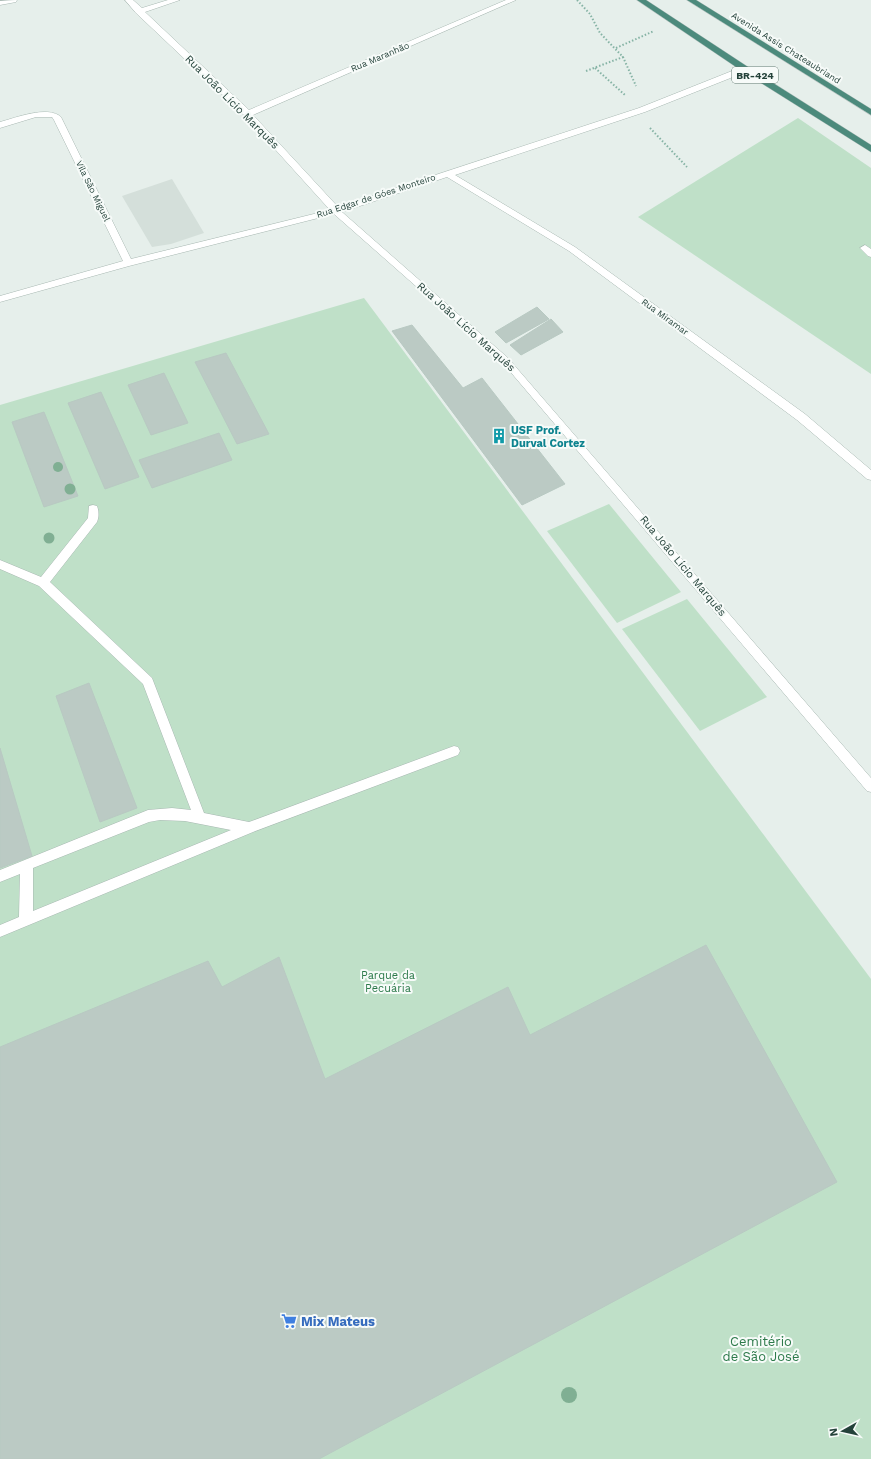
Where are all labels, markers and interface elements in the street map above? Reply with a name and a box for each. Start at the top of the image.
street label: Avenida Assis Chateaubriand [730,10,842,86]
street label: Rua Maranhão [349,40,411,74]
street label: Rua João Lício Marquês [182,52,282,152]
road number: BR-424 [732,67,778,83]
street label: Vila São Miguel [74,159,112,223]
street label: Rua Edgar de Góes Monteiro [315,172,437,220]
street label: Rua João Lício Marquês [414,280,518,375]
street label: Rua Miramar [640,297,691,338]
place label: USF Prof. Durval Cortez [511,424,585,450]
building icon: USF Prof. Durval Cortez [490,427,508,445]
street label: Rua João Lício Marquês [637,513,729,619]
park label: Parque da Pecuária [361,969,415,995]
supermarket icon: Mix Mateus [280,1312,298,1330]
place label: Mix Mateus [301,1314,375,1329]
park label: Cemitério de São José [723,1334,799,1364]
north arrow [823,1411,863,1451]
text: N [827,1427,841,1437]

